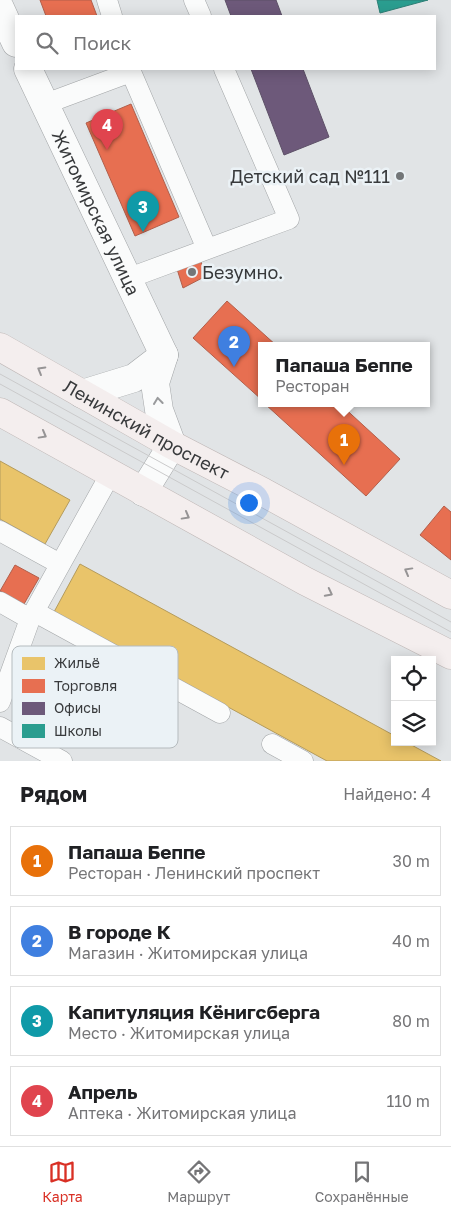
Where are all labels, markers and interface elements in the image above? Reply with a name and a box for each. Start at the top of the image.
search box [15,15,436,70]
icon: search [33,29,61,57]
text: Поиск [73,31,132,54]
pin: 4 [91,109,123,150]
street label: Житомирская улица [48,126,145,299]
place label: Детский сад №111 [230,165,390,187]
marker: Детский сад №111 [394,170,406,182]
pin: 3 [127,191,159,232]
place label: Безумно. [202,261,283,283]
marker: Безумно. [186,266,198,278]
pin: 2 [218,326,250,367]
popup [258,342,430,407]
text: Папаша Беппе [275,353,413,376]
one-way arrow [37,367,46,377]
street label: Ленинский проспект [60,375,233,484]
text: Ресторан [275,376,349,396]
one-way arrow [153,396,164,404]
pin: 1 [328,424,360,465]
one-way arrow [37,429,46,439]
your location [236,490,262,516]
one-way arrow [181,509,190,519]
one-way arrow [405,567,414,577]
one-way arrow [324,587,333,597]
legend [12,646,178,748]
text: Жильё [54,654,100,671]
map controls [391,656,436,746]
button: locate [391,656,436,701]
text: Торговля [54,677,117,694]
text: Офисы [54,699,101,716]
button: layers [391,701,436,746]
text: Школы [54,722,102,739]
text: Рядом [20,781,87,807]
text: Найдено: 4 [343,784,431,804]
text: Папаша Беппе [68,840,206,863]
text: 1 [33,851,41,871]
text: 30 m [393,851,430,871]
text: Ресторан · Ленинский проспект [68,863,320,883]
text: В городе К [68,920,171,943]
text: 2 [32,931,42,951]
text: 40 m [392,931,430,951]
text: Магазин · Житомирская улица [68,943,308,963]
text: Капитуляция Кёнигсберга [68,1000,320,1023]
text: 3 [32,1011,42,1031]
text: 80 m [392,1011,430,1031]
text: Место · Житомирская улица [68,1023,290,1043]
text: Апрель [68,1080,137,1103]
text: 4 [32,1091,42,1111]
text: 110 m [386,1091,430,1111]
text: Аптека · Житомирская улица [68,1103,296,1123]
tab: Карта [42,1158,83,1205]
tab: Маршрут [167,1158,230,1205]
tab: Сохранённые [315,1158,409,1205]

